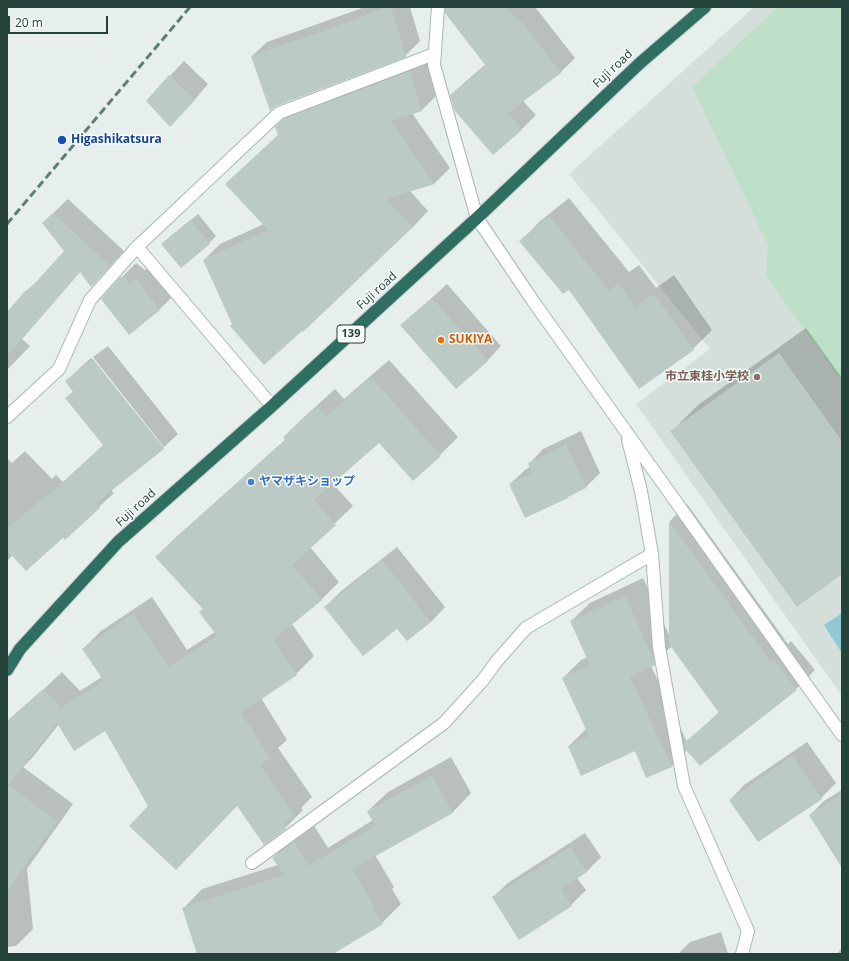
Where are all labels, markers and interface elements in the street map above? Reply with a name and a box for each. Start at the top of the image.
scale bar [10,8,110,34]
text: 20 m [15,14,43,31]
street label: Fuji road [590,47,636,91]
place label: Higashikatsura [71,133,162,147]
marker: Higashikatsura [56,134,68,146]
street label: Fuji road [354,269,400,313]
road number: 139 [337,325,365,343]
place label: SUKIYA [449,333,492,347]
marker: SUKIYA [436,335,446,345]
place label: 市立東桂小学校 [665,370,749,384]
marker: 市立東桂小学校 [752,372,762,382]
place label: ヤマザキショップ [259,475,355,489]
marker: ヤマザキショップ [246,477,256,487]
street label: Fuji road [113,486,159,530]

